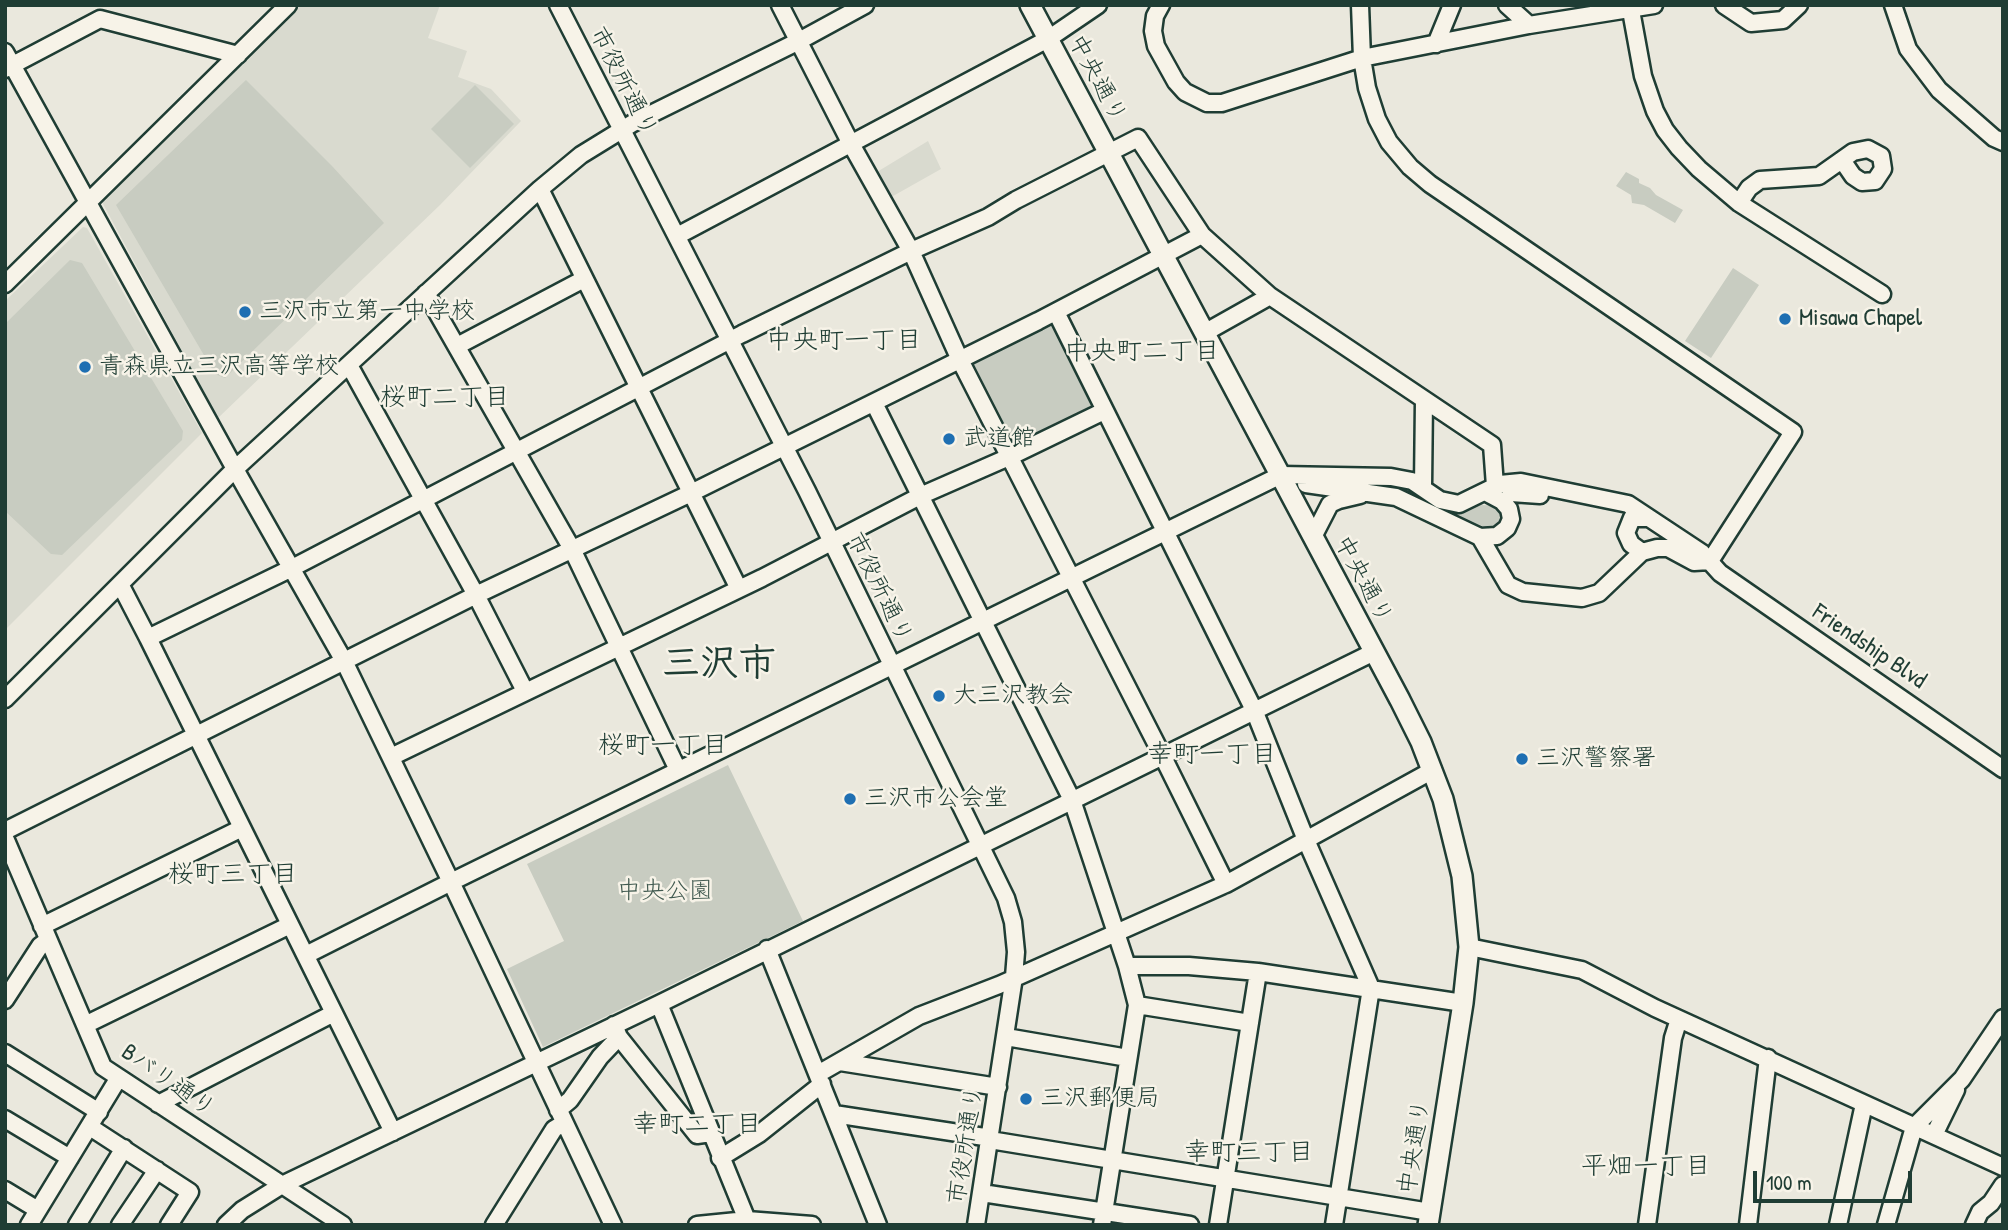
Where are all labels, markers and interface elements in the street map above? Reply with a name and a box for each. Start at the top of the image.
street label: 市役所通り [583,22,663,142]
street label: 中央通り [1062,30,1132,128]
place label: 三沢市立第一中学校 [259,298,475,326]
marker: 三沢市立第一中学校 [237,304,253,320]
place label: Misawa Chapel [1799,305,1922,333]
marker: Misawa Chapel [1777,311,1793,327]
district label: 中央町一丁目 [766,325,922,357]
district label: 中央町二丁目 [1064,336,1220,368]
place label: 青森県立三沢高等学校 [99,353,339,381]
marker: 青森県立三沢高等学校 [77,359,93,375]
district label: 桜町二丁目 [380,382,510,414]
place label: 武道館 [963,425,1035,453]
marker: 武道館 [941,431,957,447]
street label: 市役所通り [840,528,918,648]
street label: 中央通り [1328,531,1398,629]
street label: Friendship Blvd [1806,598,1932,696]
district label: 三沢市 [662,642,776,688]
place label: 大三沢教会 [953,682,1073,710]
marker: 大三沢教会 [931,688,947,704]
district label: 桜町一丁目 [598,730,728,762]
district label: 幸町一丁目 [1147,739,1277,771]
place label: 三沢警察署 [1536,745,1656,773]
marker: 三沢警察署 [1514,751,1530,767]
place label: 三沢市公会堂 [864,785,1008,813]
marker: 三沢市公会堂 [842,791,858,807]
district label: 桜町三丁目 [168,859,298,891]
park label: 中央公園 [617,878,713,906]
street label: Bバリ通り [115,1038,221,1124]
street label: 市役所通り [942,1083,990,1207]
place label: 三沢郵便局 [1040,1085,1160,1113]
marker: 三沢郵便局 [1018,1091,1034,1107]
street label: 中央通り [1393,1097,1437,1197]
district label: 幸町二丁目 [632,1109,762,1141]
district label: 幸町三丁目 [1184,1137,1314,1169]
district label: 平畑一丁目 [1581,1151,1711,1183]
scale bar [1756,1156,1915,1200]
text: 100 m [1766,1168,1812,1197]

